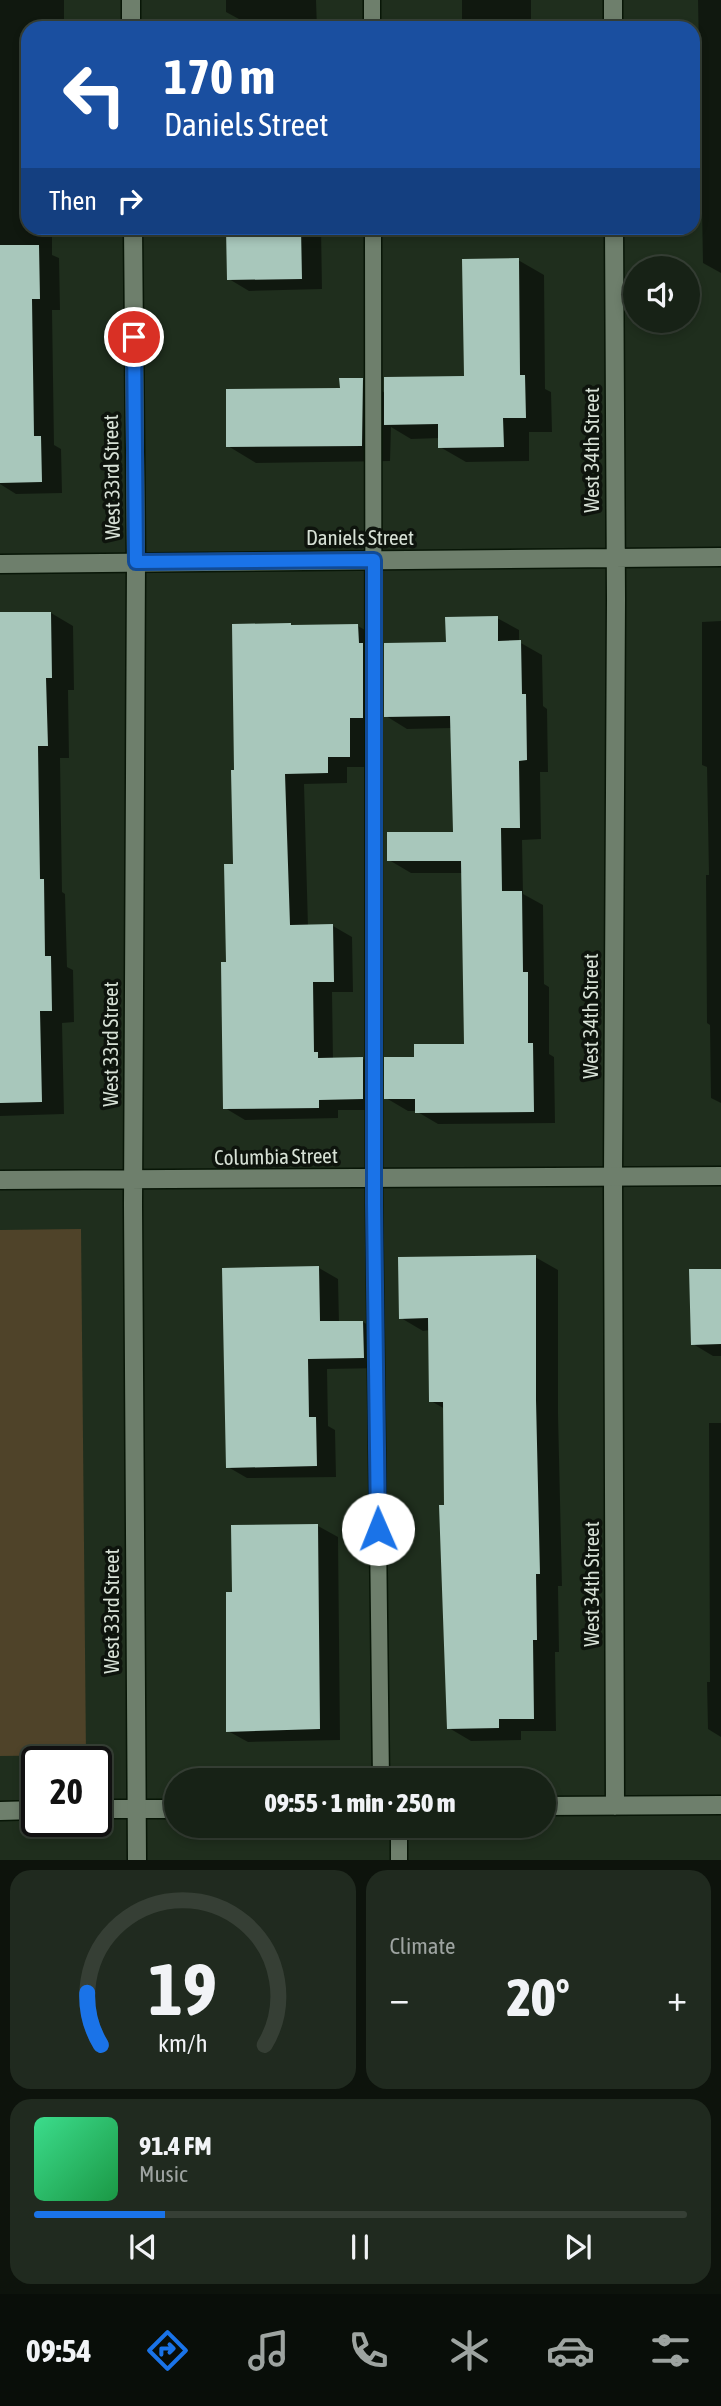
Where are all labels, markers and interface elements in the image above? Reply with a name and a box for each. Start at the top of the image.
text: 170 m [164,48,275,104]
icon: left [49,49,140,140]
text: Daniels Street [164,106,329,143]
icon: right [111,182,149,220]
text: Then [49,186,97,216]
map controls [623,256,700,333]
button: sound [623,256,700,333]
pin [104,307,164,367]
icon: arrive [115,318,153,356]
street label: West 34th Street [579,387,603,513]
street label: West 33rd Street [98,414,124,540]
street label: Daniels Street [306,525,414,549]
street label: West 34th Street [578,953,602,1079]
street label: West 33rd Street [98,981,122,1107]
street label: Columbia Street [214,1143,338,1169]
position arrow [341,1492,415,1566]
street label: West 34th Street [579,1521,603,1647]
street label: West 33rd Street [99,1548,123,1674]
speed limit sign: 20 [21,1746,112,1837]
text: 09:55 · 1 min · 250 m [265,1788,455,1818]
text: Climate [390,1933,455,1959]
text: 19 [149,1948,217,2031]
text: 20° [507,1967,570,2027]
text: − [390,1976,409,2019]
text: + [667,1976,687,2019]
text: km/h [158,2029,208,2057]
text: 91.4 FM [139,2131,212,2161]
text: Music [139,2161,187,2187]
icon: previous [124,2228,162,2266]
icon: pause [341,2228,379,2266]
icon: next [559,2228,597,2266]
icon: directions [143,2326,192,2375]
icon: music [244,2326,293,2375]
icon: phone [344,2326,393,2375]
icon: climate [445,2326,494,2375]
icon: car [546,2326,595,2375]
icon: filters [646,2326,695,2375]
text: 09:54 [26,2332,92,2369]

